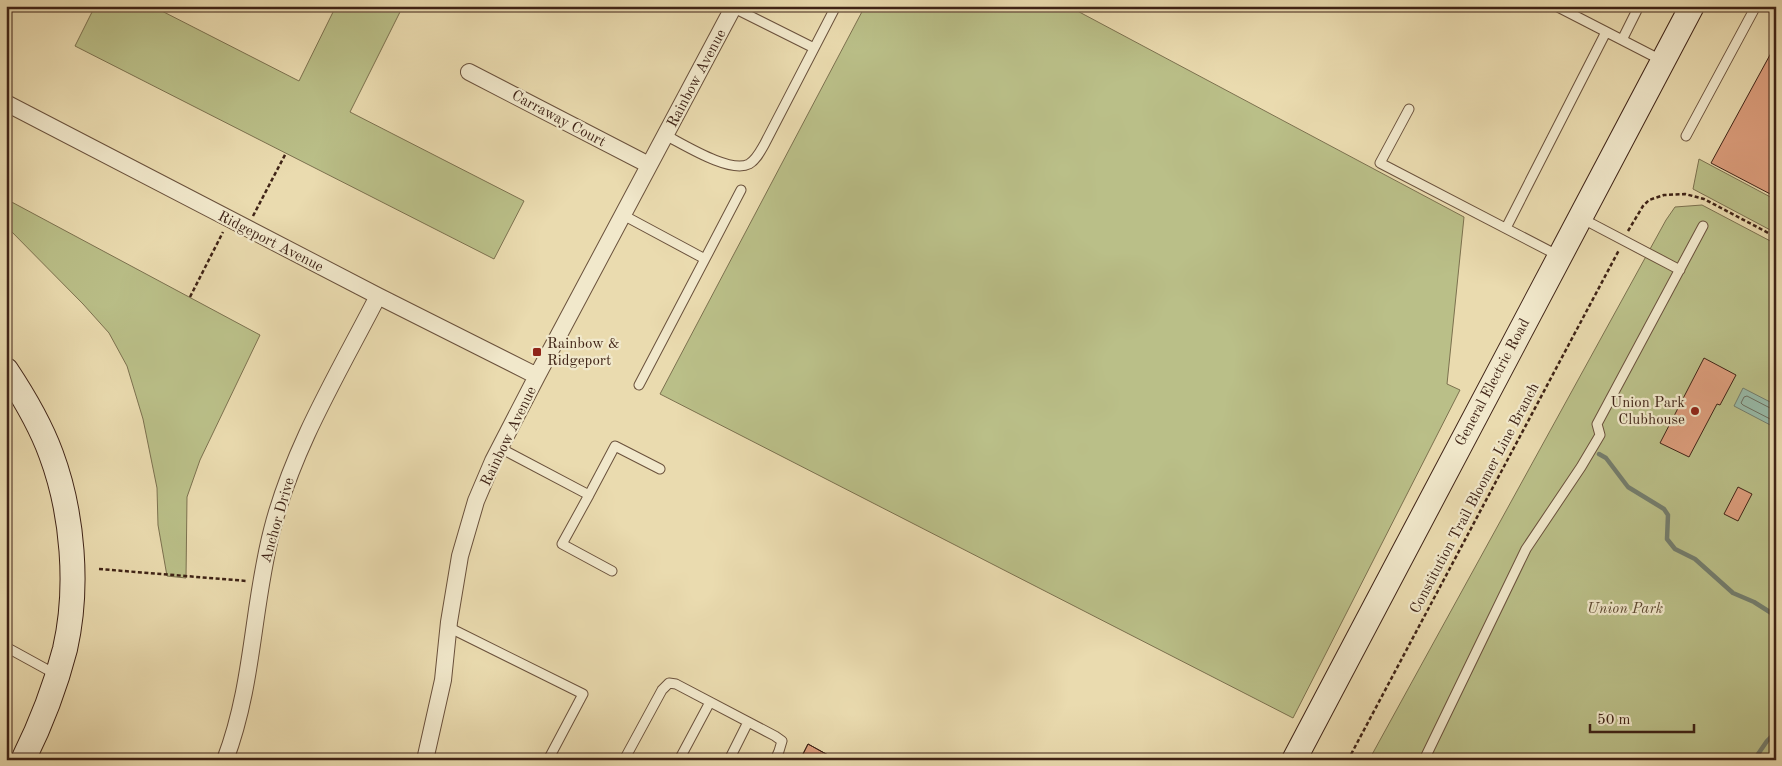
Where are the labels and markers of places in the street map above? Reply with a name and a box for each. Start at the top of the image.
place label: Rainbow & Ridgeport [547,337,620,369]
marker: Rainbow & Ridgeport [531,346,543,358]
place label: Union Park Clubhouse [1611,396,1685,428]
marker: Union Park Clubhouse [1689,405,1701,417]

